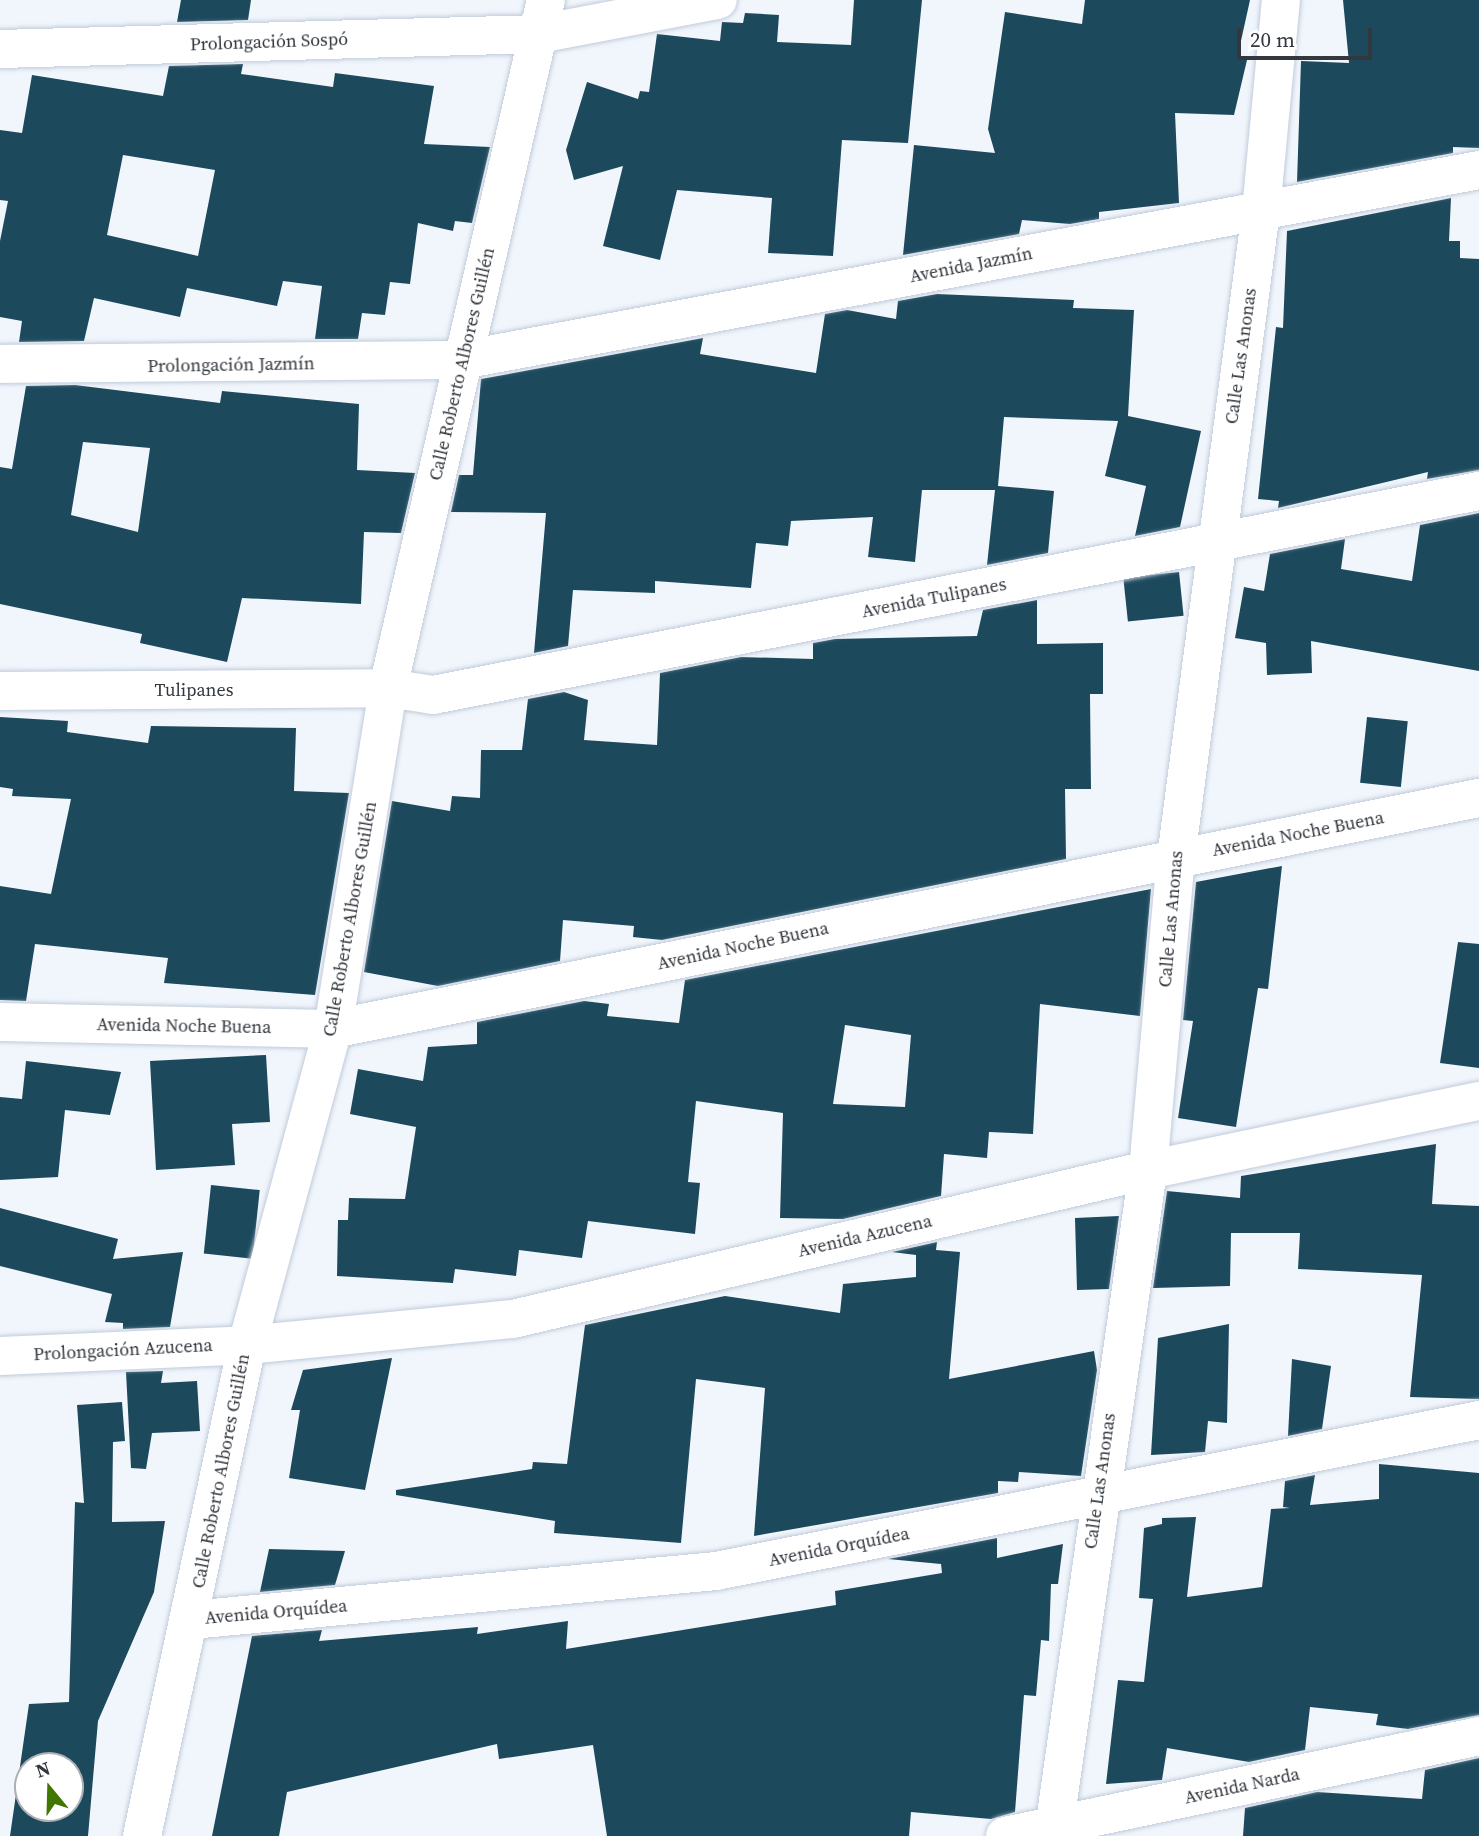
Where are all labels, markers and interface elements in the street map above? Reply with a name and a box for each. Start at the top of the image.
scale bar [1241,14,1376,58]
text: 20 m [1250,25,1295,54]
street label: Prolongación Sospó [190,28,348,56]
street label: Avenida Jazmín [908,243,1034,287]
street label: Calle Roberto Albores Guillén [425,245,499,483]
street label: Calle Las Anonas [1221,287,1261,425]
street label: Prolongación Jazmín [147,353,315,377]
street label: Avenida Tulipanes [860,573,1008,623]
street label: Tulipanes [155,679,233,701]
street label: Calle Roberto Albores Guillén [319,800,381,1038]
street label: Avenida Noche Buena [1210,807,1386,861]
street label: Calle Las Anonas [1154,850,1188,988]
street label: Avenida Noche Buena [655,917,831,975]
street label: Avenida Noche Buena [97,1014,271,1038]
street label: Avenida Azucena [796,1210,934,1262]
street label: Prolongación Azucena [33,1335,213,1365]
street label: Calle Roberto Albores Guillén [188,1352,254,1590]
street label: Calle Las Anonas [1080,1412,1120,1550]
street label: Avenida Orquídea [767,1523,911,1571]
street label: Avenida Orquídea [204,1595,348,1629]
north arrow [14,1752,84,1822]
text: N [32,1754,54,1784]
street label: Avenida Narda [1182,1763,1302,1809]

